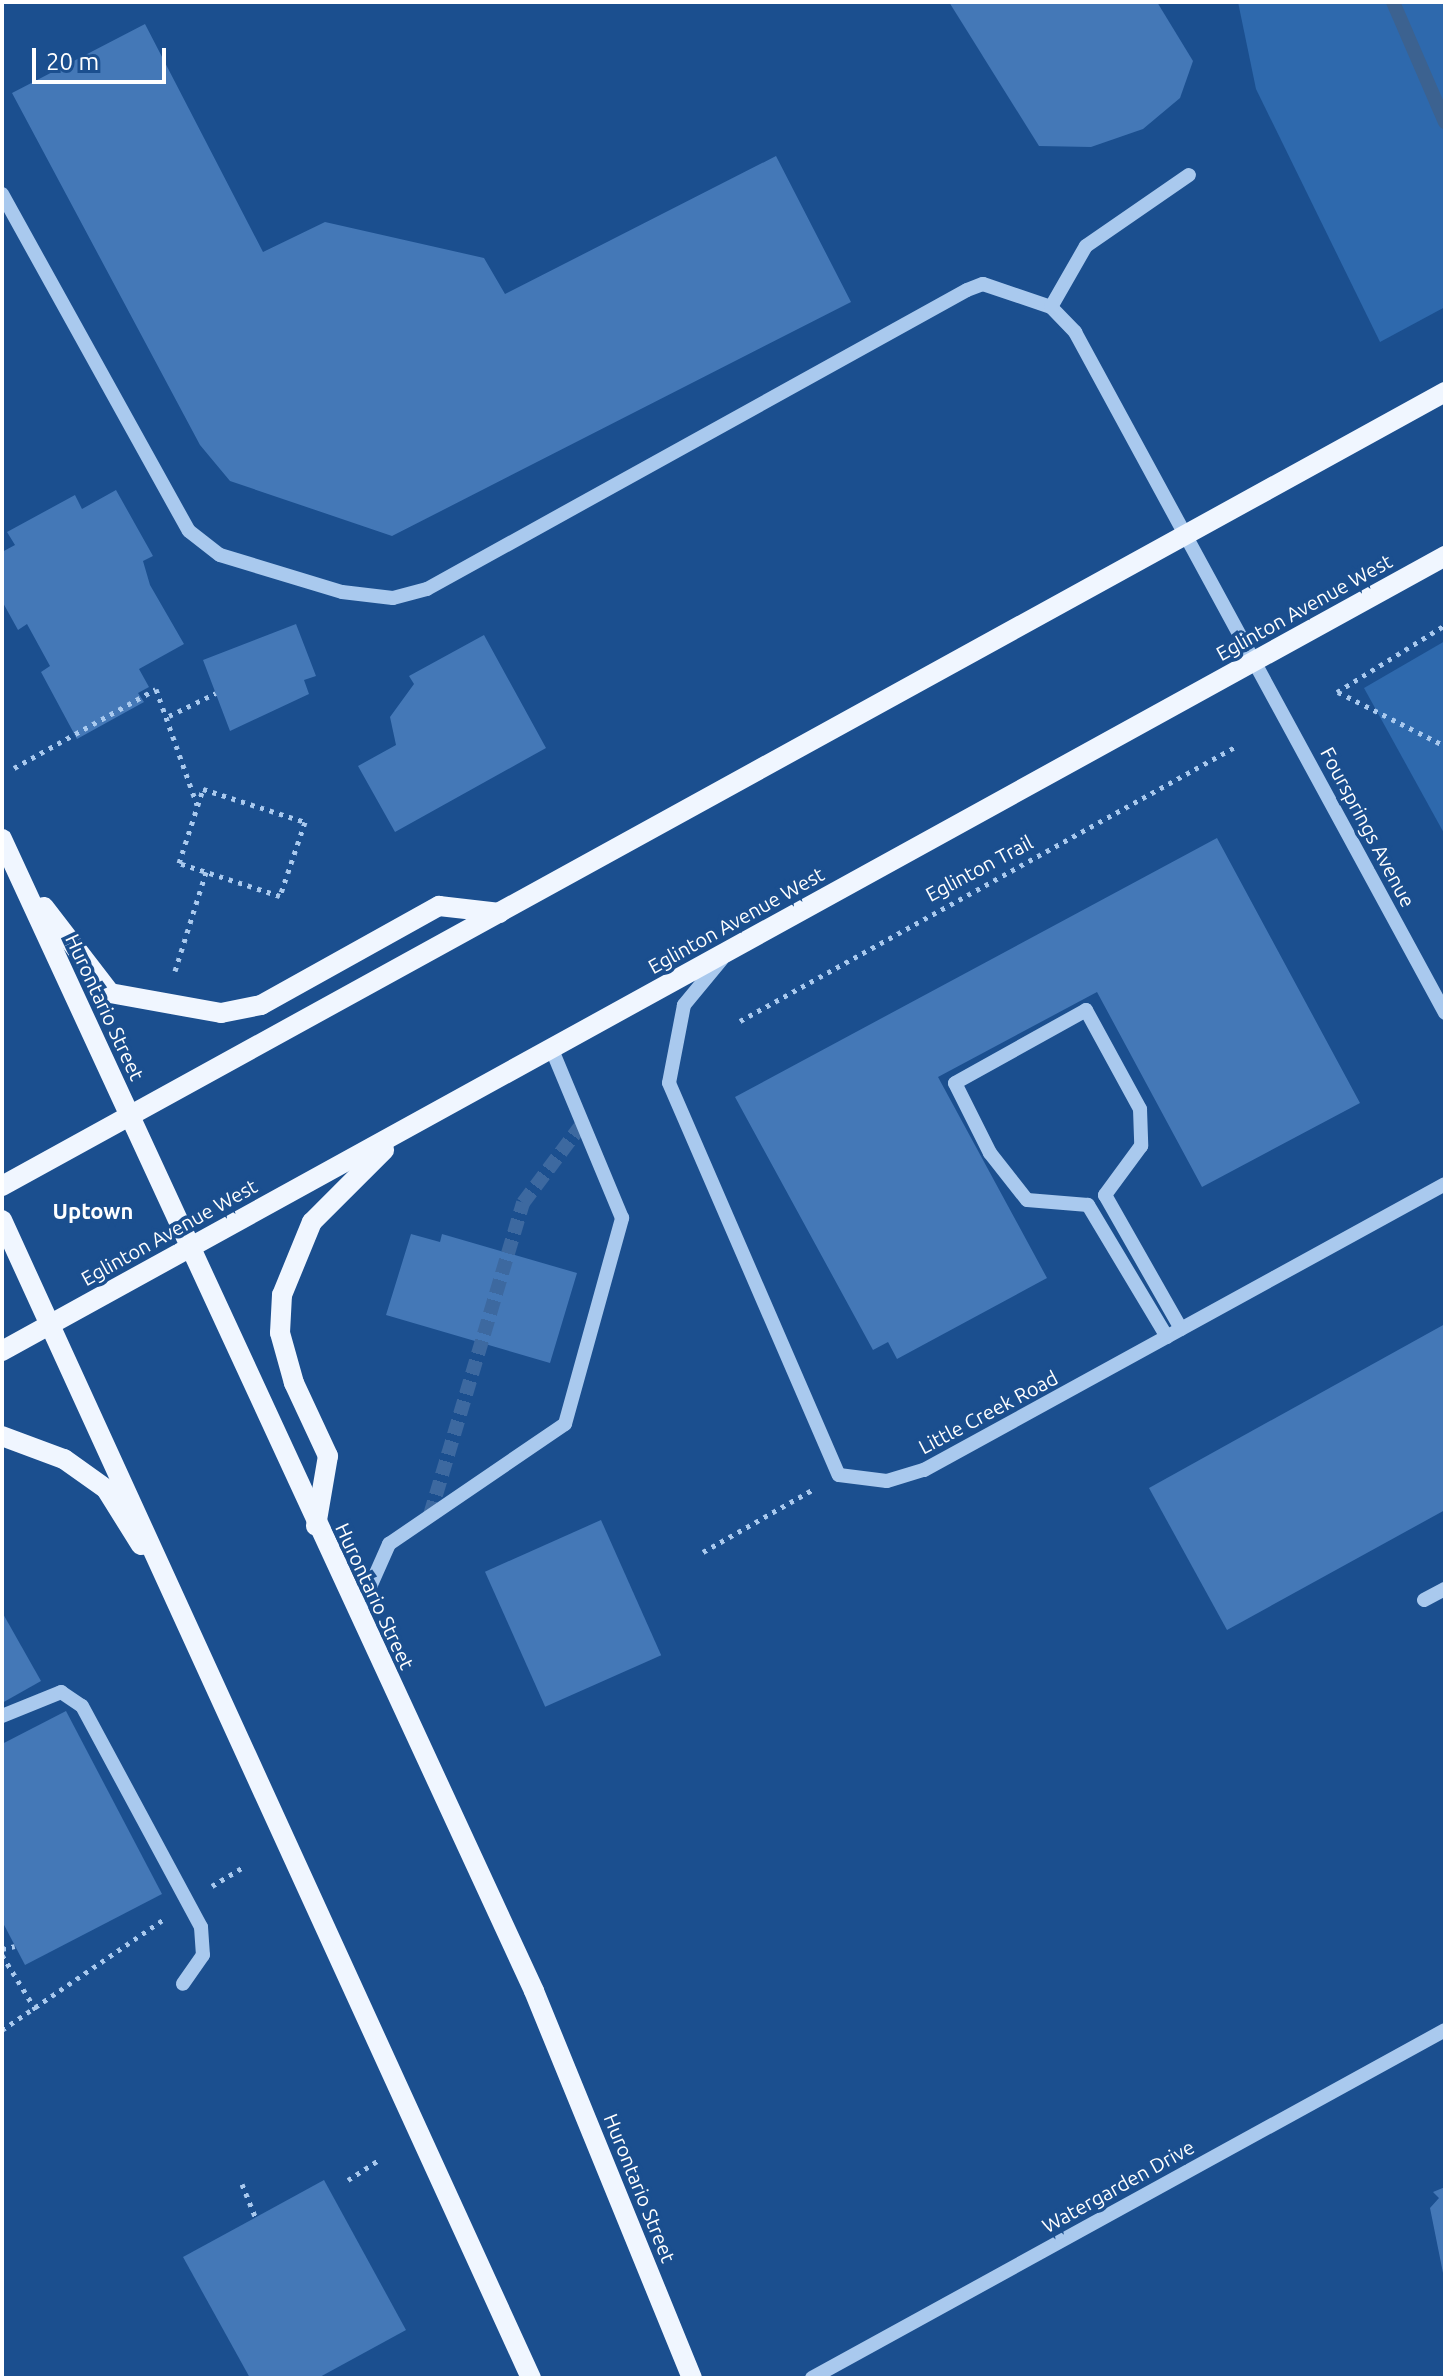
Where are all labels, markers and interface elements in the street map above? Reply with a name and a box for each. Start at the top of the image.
scale bar [36,32,170,82]
text: 20 m [46,48,99,75]
street label: Eglinton Avenue West [1212,549,1396,665]
street label: Foursprings Avenue [1316,743,1420,911]
street label: Eglinton Trail [921,830,1037,906]
street label: Eglinton Avenue West [644,862,828,978]
street label: Hurontario Street [61,930,149,1084]
street label: Eglinton Avenue West [77,1174,261,1290]
district label: Uptown [53,1198,133,1224]
street label: Little Creek Road [914,1365,1062,1459]
street label: Hurontario Street [331,1519,419,1673]
street label: Hurontario Street [599,2110,681,2266]
street label: Watergarden Drive [1038,2134,1198,2238]

